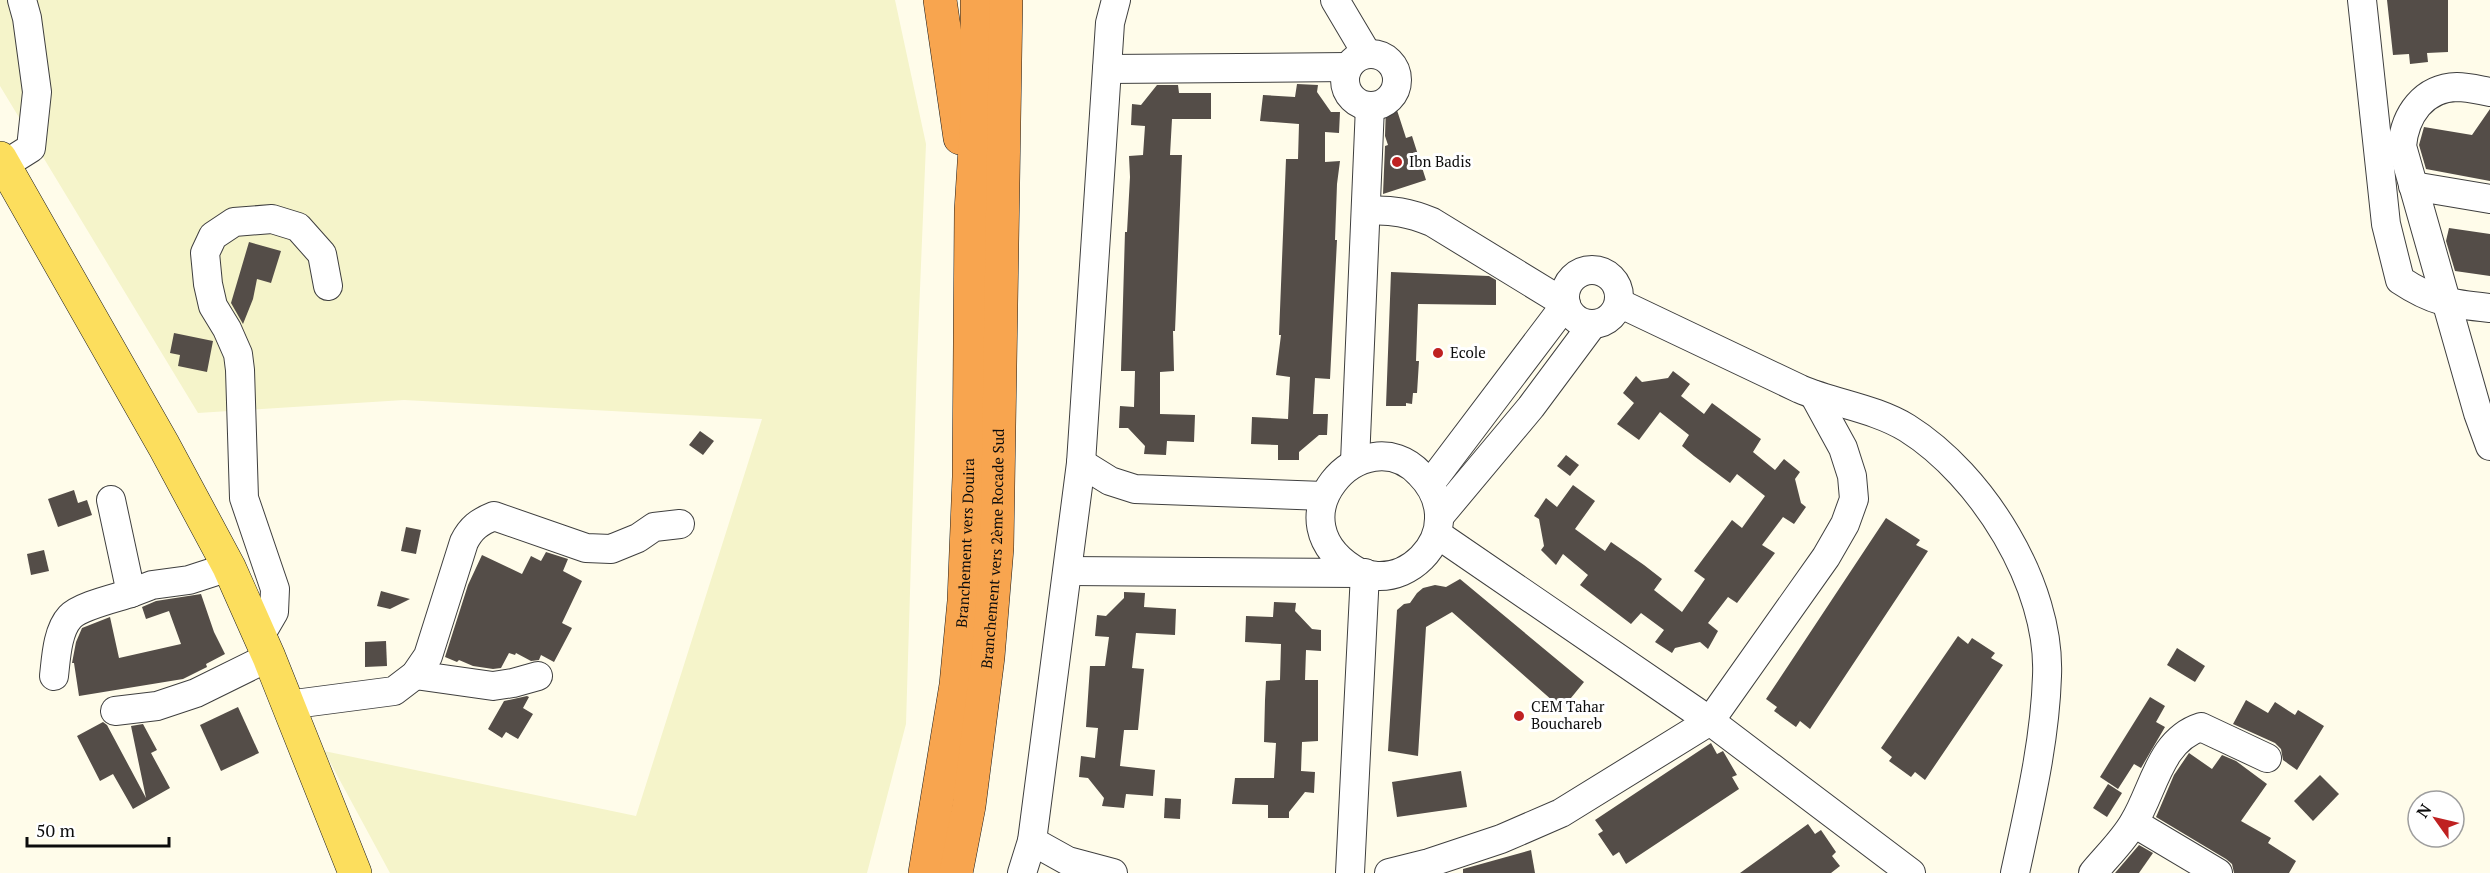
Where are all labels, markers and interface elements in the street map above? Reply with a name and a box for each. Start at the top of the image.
place label: Ibn Badis [1409,151,1471,171]
marker: Ibn Badis [1390,155,1404,169]
place label: Ecole [1450,342,1486,362]
marker: Ecole [1431,346,1445,360]
street label: Branchement vers 2ème Rocade Sud [976,428,1008,670]
street label: Branchement vers Douira [951,458,978,629]
place label: CEM Tahar Bouchareb [1531,696,1605,733]
marker: CEM Tahar Bouchareb [1512,709,1526,723]
north arrow [2406,789,2466,849]
text: N [2411,799,2436,822]
scale bar [27,810,170,848]
text: 50 m [36,818,76,842]

